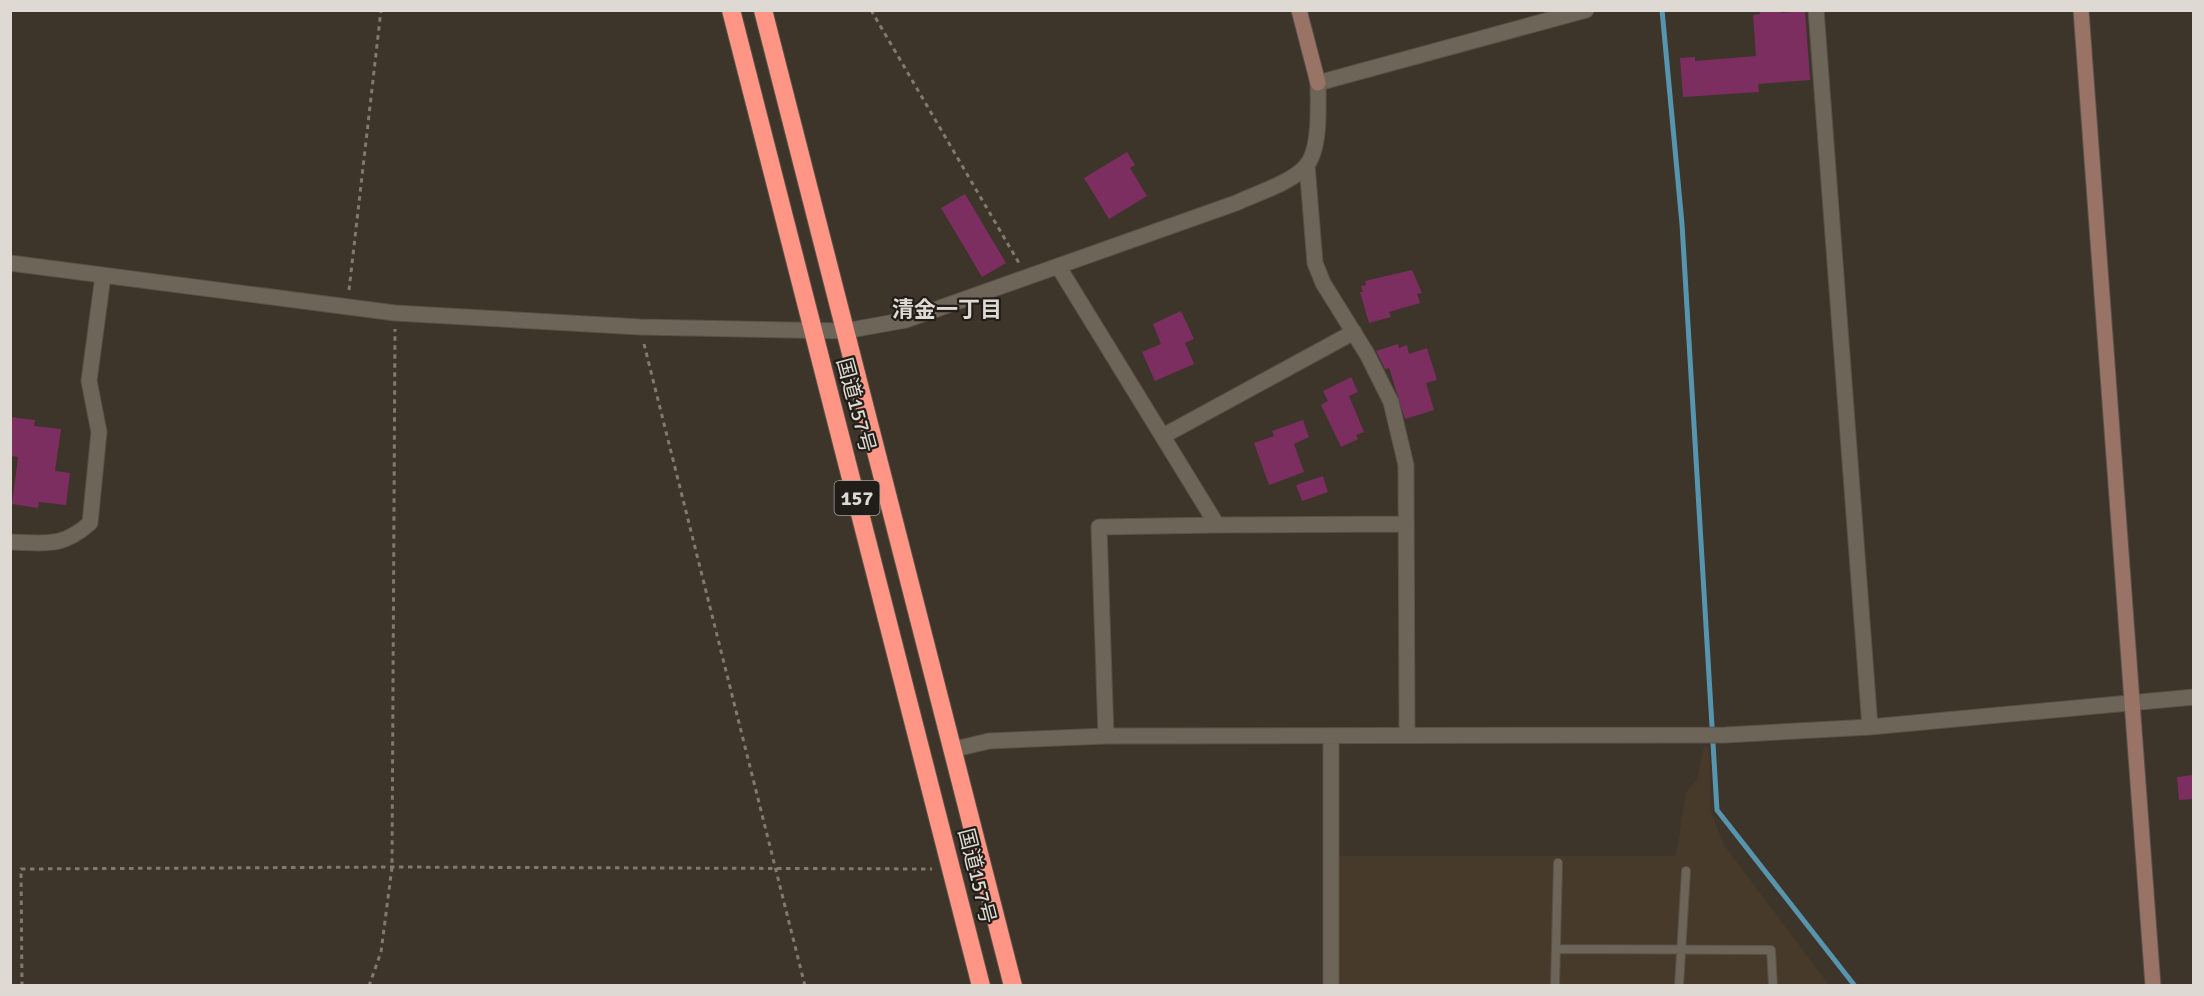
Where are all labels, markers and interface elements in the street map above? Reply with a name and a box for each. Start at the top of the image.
district label: 清金一丁目 [892,296,1002,323]
street label: 国道157号 [831,355,881,455]
road number: 157 [834,481,880,515]
street label: 国道157号 [953,826,1001,926]

